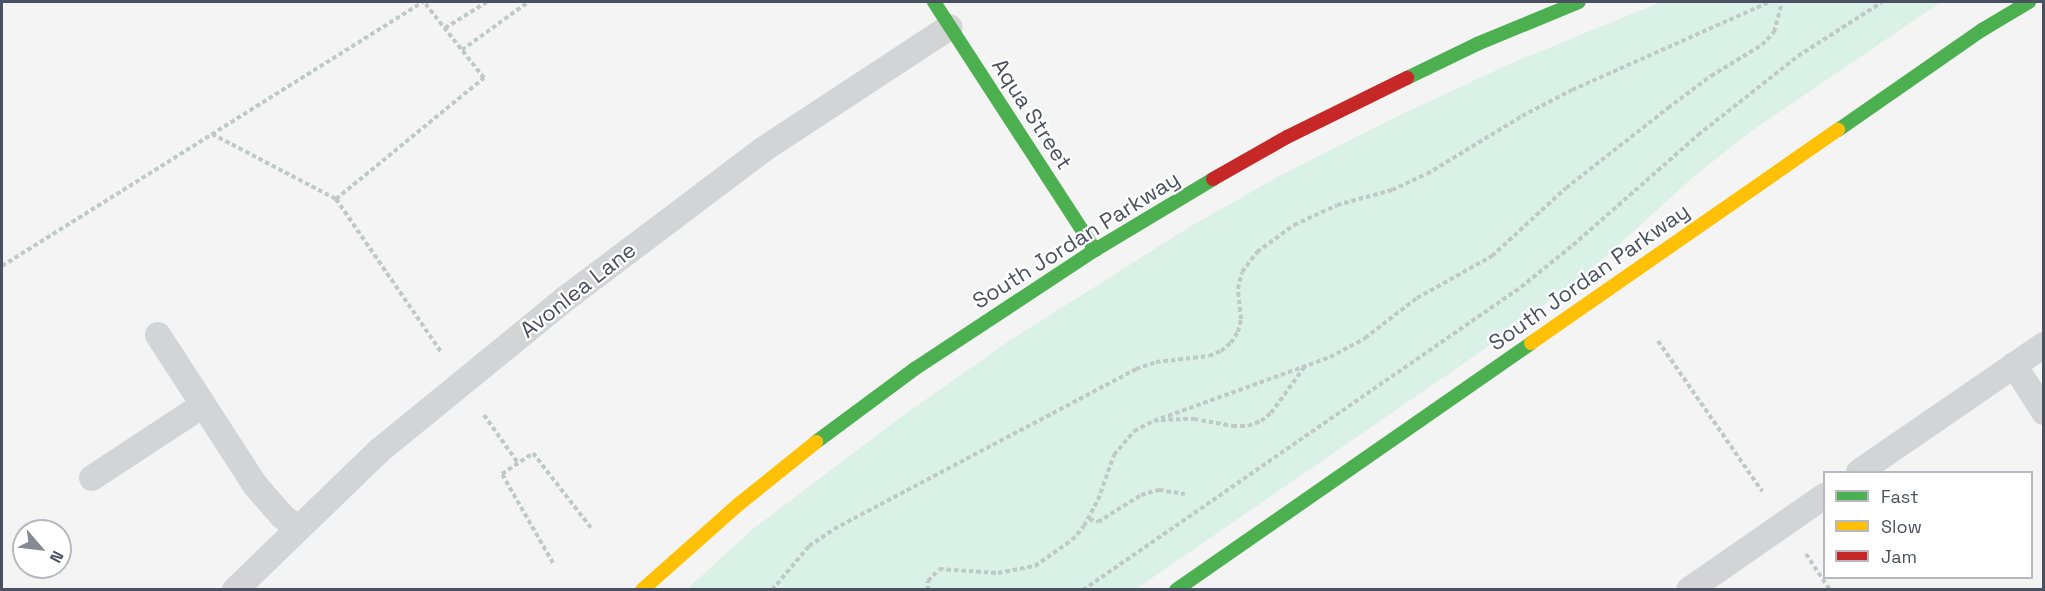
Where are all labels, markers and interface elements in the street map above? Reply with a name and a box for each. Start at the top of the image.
street label: Aqua Street [986,54,1078,174]
street label: South Jordan Parkway [968,166,1184,314]
street label: South Jordan Parkway [1484,198,1694,356]
street label: Avonlea Lane [515,237,641,343]
legend [1823,471,2033,579]
text: Fast [1881,485,1918,508]
text: Slow [1881,515,1922,538]
north arrow [12,519,72,579]
text: Jam [1881,545,1917,568]
text: N [45,547,68,566]

